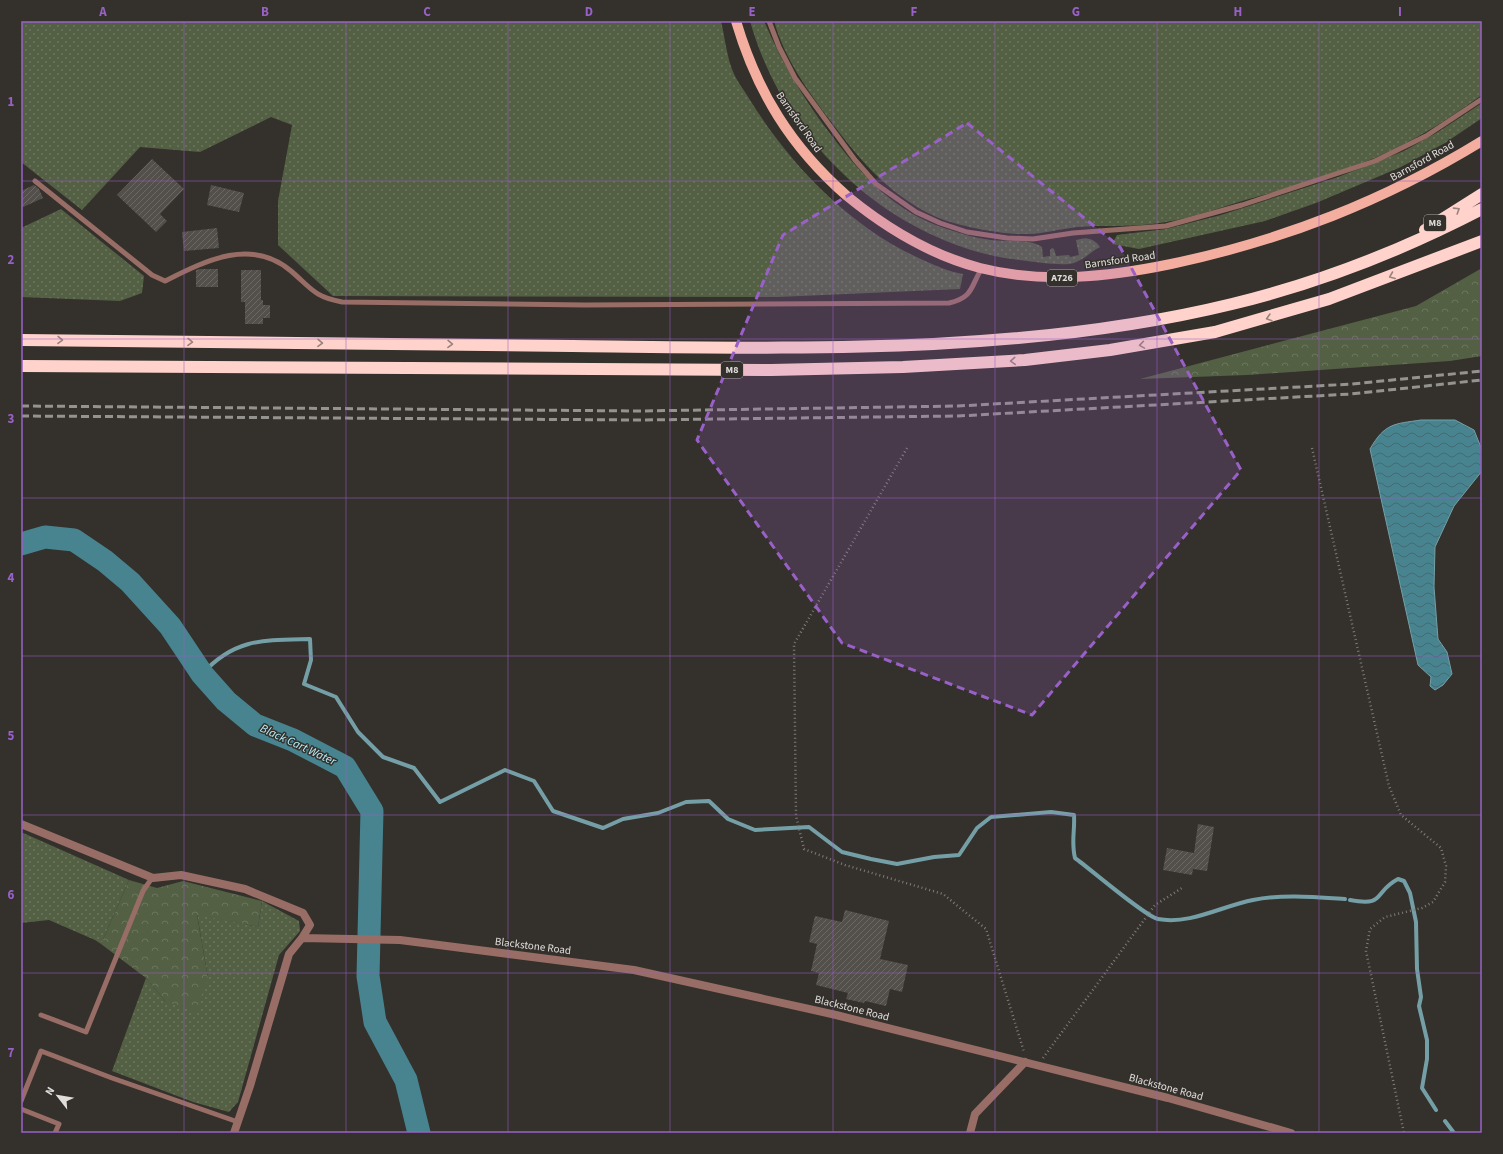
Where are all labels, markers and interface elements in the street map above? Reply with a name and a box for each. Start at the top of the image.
text: A [98,3,107,21]
text: B [261,3,269,21]
text: C [423,3,431,21]
text: D [585,3,593,21]
text: E [748,3,756,21]
text: F [911,3,918,21]
text: G [1072,3,1080,21]
text: H [1234,3,1242,21]
text: I [1398,3,1402,21]
street label: Barnsford Road [772,89,826,155]
text: 1 [8,93,15,111]
street label: Barnsford Road [1387,137,1457,185]
one-way arrow [1453,207,1460,214]
road number: M8 [1424,215,1446,231]
street label: Barnsford Road [1084,248,1156,272]
text: 2 [8,251,15,269]
road number: A726 [1047,270,1077,286]
one-way arrow [1389,271,1396,279]
one-way arrow [1266,313,1273,322]
one-way arrow [57,336,63,344]
one-way arrow [187,337,193,346]
one-way arrow [317,339,323,347]
one-way arrow [447,340,453,349]
one-way arrow [1139,340,1145,349]
one-way arrow [1010,356,1016,365]
road number: M8 [721,362,743,378]
text: 3 [8,410,15,428]
text: 4 [8,569,15,587]
water label: Black Cart Water [257,720,340,770]
text: 5 [8,727,15,745]
text: 6 [8,886,15,904]
street label: Blackstone Road [494,934,572,958]
street label: Blackstone Road [813,991,891,1025]
text: 7 [8,1044,15,1062]
street label: Blackstone Road [1127,1070,1205,1104]
north arrow [38,1076,78,1116]
text: N [42,1084,58,1098]

